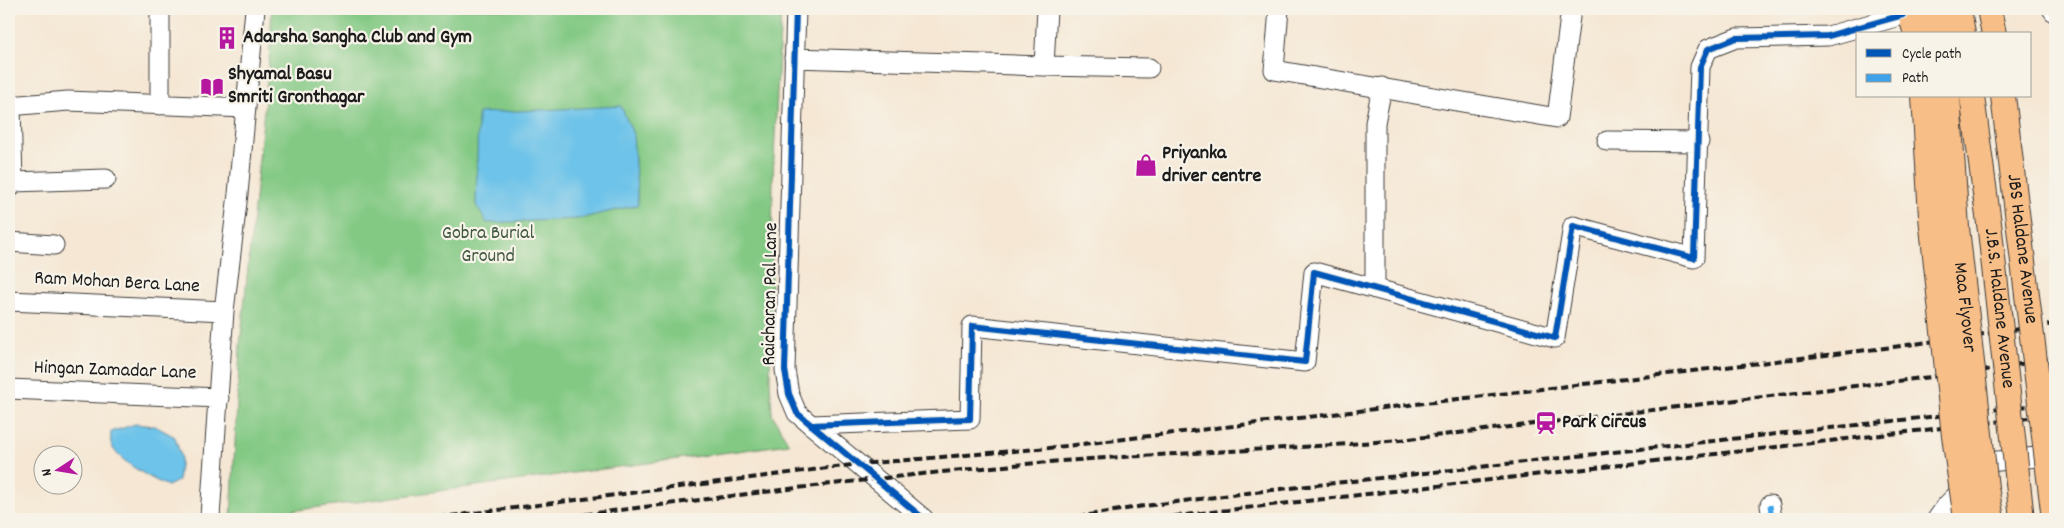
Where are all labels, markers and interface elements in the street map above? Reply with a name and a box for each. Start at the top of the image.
place label: Adarsha Sangha Club and Gym [243,24,472,52]
building icon: Adarsha Sangha Club and Gym [214,25,240,51]
legend [1856,32,2032,98]
text: Cycle path [1902,44,1962,66]
place label: Shyamal Basu Smriti Gronthagar [228,61,365,112]
text: Path [1902,68,1928,90]
library icon: Shyamal Basu Smriti Gronthagar [199,74,225,100]
place label: Priyanka driver centre [1162,140,1261,191]
shop icon: Priyanka driver centre [1133,152,1159,178]
street label: JBS Haldane Avenue [1999,172,2044,326]
park label: Gobra Burial Ground [442,220,534,271]
street label: Raicharan Pal Lane [756,222,786,366]
street label: J.B.S. Haldane Avenue [1976,227,2021,390]
street label: Maa Flyover [1945,261,1983,354]
street label: Ram Mohan Bera Lane [34,265,201,301]
street label: Hingan Zamadar Lane [33,354,197,388]
place label: Park Circus [1562,409,1647,437]
station icon: Park Circus [1533,410,1559,436]
north arrow [32,446,82,496]
text: N [37,467,58,478]

